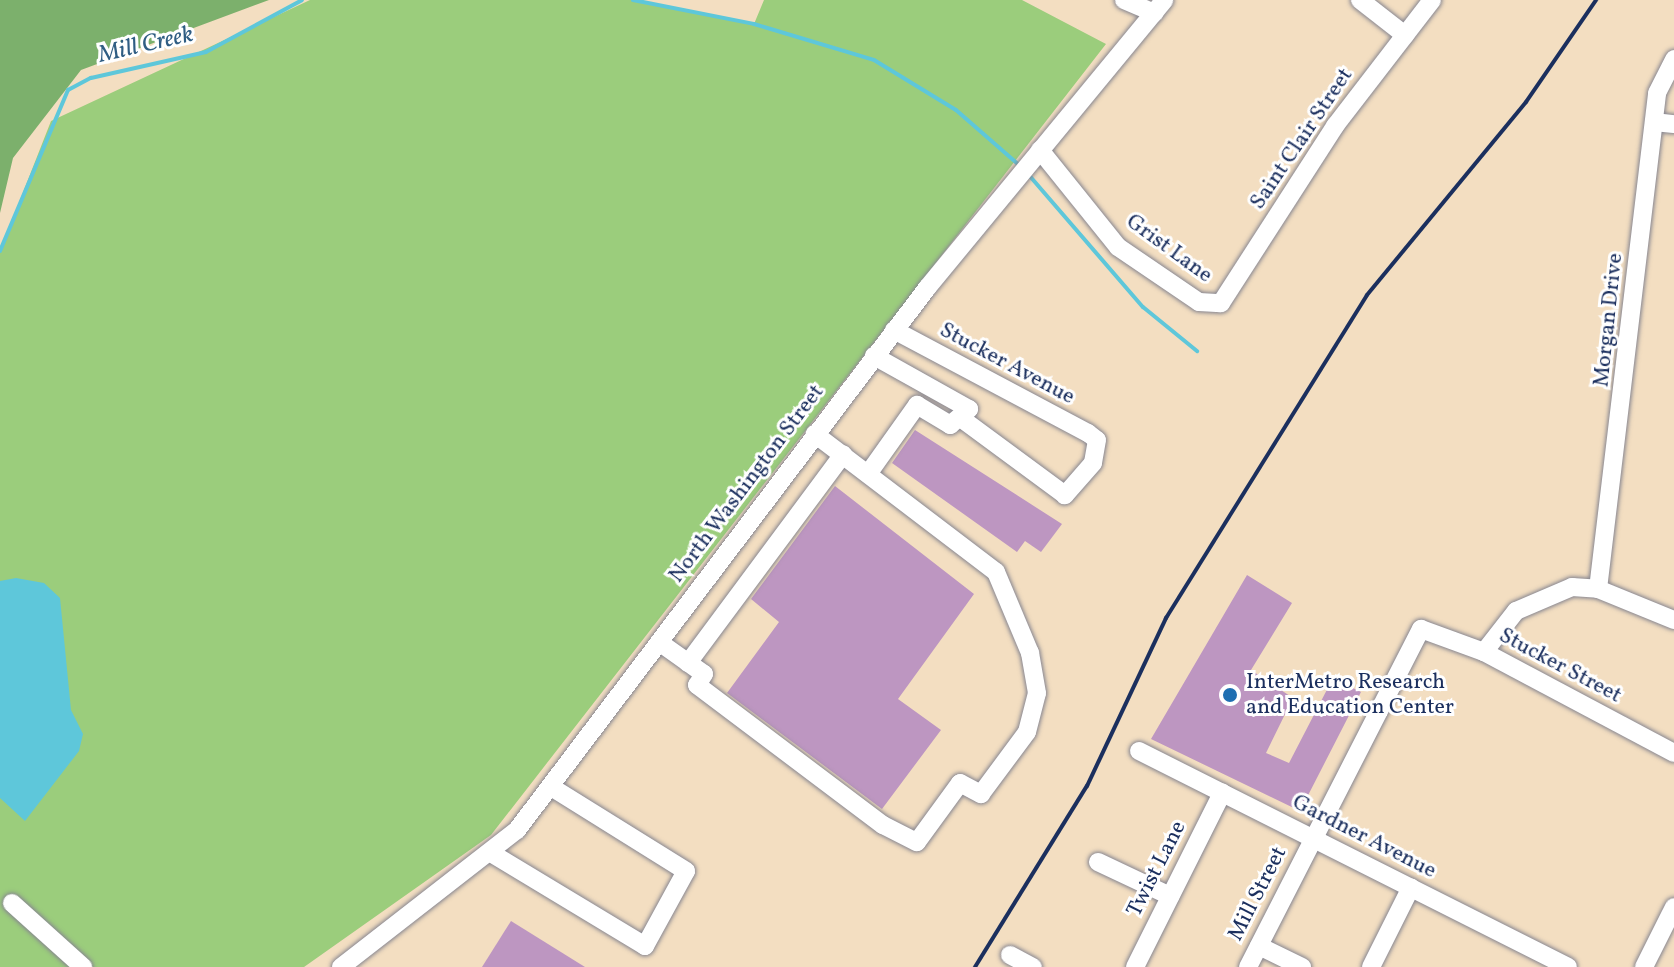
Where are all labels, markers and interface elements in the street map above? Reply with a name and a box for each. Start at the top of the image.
water label: Mill Creek [96,21,196,71]
street label: Saint Clair Street [1245,63,1359,215]
street label: Grist Lane [1121,209,1217,289]
street label: Morgan Drive [1589,252,1629,388]
street label: Stucker Avenue [935,317,1079,411]
street label: North Washington Street [664,379,830,589]
street label: Stucker Street [1494,623,1626,709]
place label: InterMetro Research and Education Center [1246,669,1454,720]
marker: InterMetro Research and Education Center [1221,686,1239,704]
street label: Gardner Avenue [1288,789,1440,885]
street label: Twist Lane [1122,817,1192,921]
street label: Mill Street [1223,842,1293,946]

